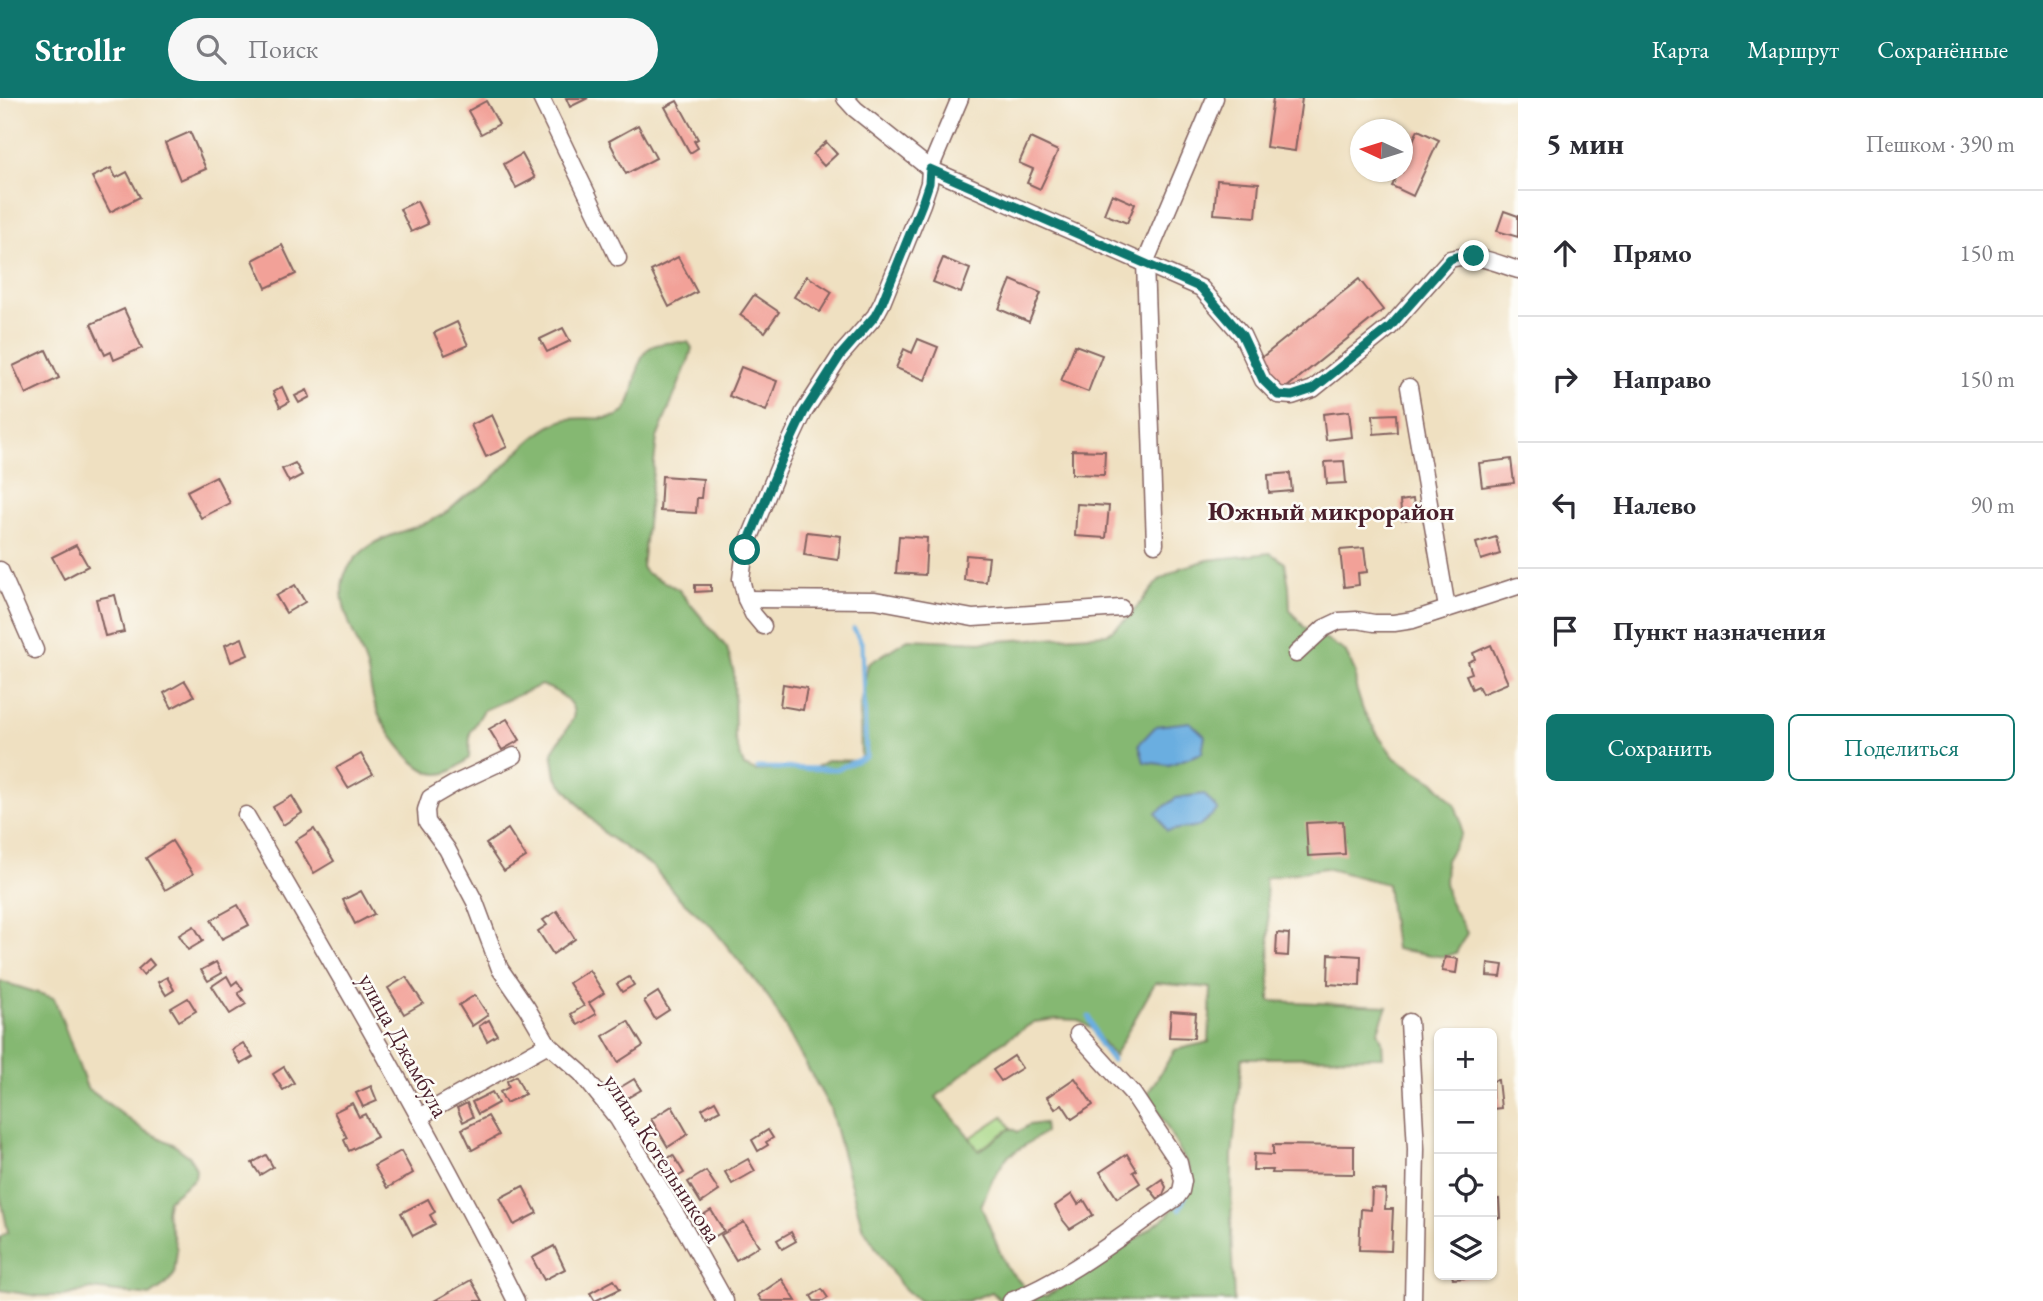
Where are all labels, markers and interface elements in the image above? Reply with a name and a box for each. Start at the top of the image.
search box [168,18,658,81]
text: Strollr [35,28,126,71]
icon: search [192,30,230,68]
text: Поиск [248,32,318,66]
text: Карта [1652,34,1709,65]
text: Маршрут [1747,34,1839,65]
text: Сохранённые [1877,34,2008,65]
north arrow [1350,119,1413,182]
text: 5 мин [1546,124,1624,163]
text: Пешком · 390 m [1866,129,2015,159]
icon: ahead [1546,234,1584,272]
text: Прямо [1613,236,1692,270]
text: 150 m [1959,238,2015,268]
route end [1458,240,1489,271]
icon: right [1546,360,1584,398]
text: Направо [1613,362,1711,396]
text: 150 m [1959,364,2015,394]
icon: left [1546,486,1584,524]
text: Налево [1613,488,1696,522]
text: 90 m [1970,490,2015,520]
district label: Южный микрорайон [1208,494,1454,528]
route start [729,534,760,565]
icon: arrive [1546,612,1584,650]
text: Пункт назначения [1613,614,1826,648]
button: Сохранить [1546,714,1774,781]
button: Поделиться [1788,714,2015,781]
street label: улица Джамбула [352,967,457,1123]
map controls [1434,1028,1497,1280]
button: + [1434,1028,1497,1091]
street label: улица Котельникова [597,1067,730,1249]
button: − [1434,1091,1497,1154]
button: locate [1434,1154,1497,1217]
button: layers [1434,1217,1497,1280]

